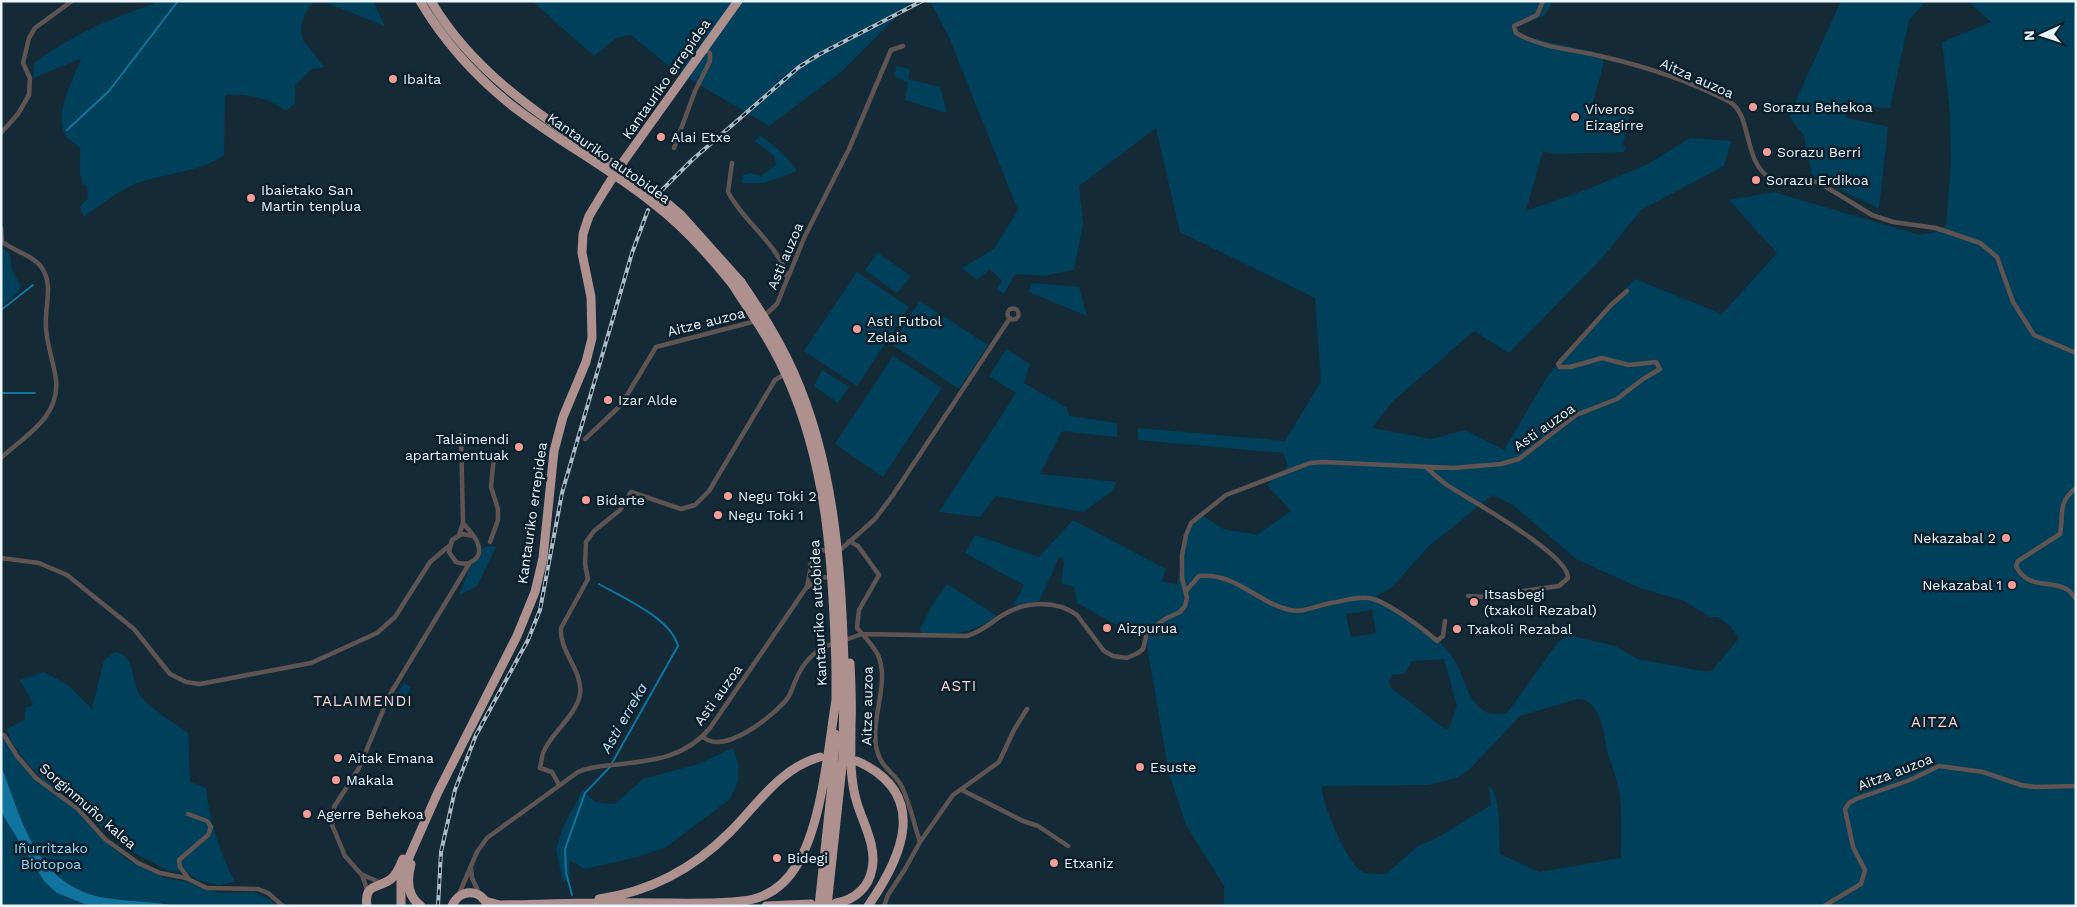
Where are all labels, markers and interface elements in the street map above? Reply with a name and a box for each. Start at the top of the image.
north arrow [2017,10,2067,60]
street label: Kantauriko errepidea [618,16,714,142]
text: N [2021,30,2037,41]
street label: Aitza auzoa [1658,55,1736,101]
place label: Ibaita [403,71,441,87]
marker: Ibaita [387,73,399,85]
place label: Sorazu Behekoa [1763,99,1873,115]
place label: Viveros Eizagirre [1585,101,1644,133]
marker: Sorazu Behekoa [1747,101,1759,113]
street label: Kantauriko autobidea [544,109,674,207]
marker: Viveros Eizagirre [1569,111,1581,123]
place label: Alai Etxe [671,129,731,145]
marker: Alai Etxe [655,131,667,143]
place label: Sorazu Berri [1777,144,1861,160]
marker: Sorazu Berri [1761,146,1773,158]
place label: Sorazu Erdikoa [1766,172,1869,188]
marker: Sorazu Erdikoa [1750,174,1762,186]
place label: Ibaietako San Martin tenplua [261,182,361,214]
marker: Ibaietako San Martin tenplua [245,192,257,204]
street label: Asti auzoa [764,220,806,292]
street label: Aitze auzoa [666,305,746,339]
place label: Asti Futbol Zelaia [867,313,943,345]
marker: Asti Futbol Zelaia [851,323,863,335]
place label: Izar Alde [618,392,677,408]
marker: Izar Alde [602,394,614,406]
street label: Asti auzoa [1510,400,1578,454]
place label: Talaimendi apartamentuak [405,431,509,463]
marker: Talaimendi apartamentuak [513,441,525,453]
street label: Kantauriko errepidea [514,441,550,585]
place label: Negu Toki 2 [738,488,817,504]
marker: Negu Toki 2 [722,490,734,502]
place label: Bidarte [596,492,645,508]
marker: Bidarte [580,494,592,506]
place label: Negu Toki 1 [728,507,804,523]
marker: Negu Toki 1 [712,509,724,521]
place label: Nekazabal 2 [1913,530,1996,546]
marker: Nekazabal 2 [2000,532,2012,544]
street label: Kantauriko autobidea [806,539,830,686]
place label: Nekazabal 1 [1922,577,2002,593]
marker: Nekazabal 1 [2006,579,2018,591]
place label: Itsasbegi (txakoli Rezabal) [1484,586,1597,618]
marker: Itsasbegi (txakoli Rezabal) [1468,596,1480,608]
place label: Aizpurua [1117,620,1177,636]
place label: Txakoli Rezabal [1467,621,1573,637]
marker: Aizpurua [1101,622,1113,634]
marker: Txakoli Rezabal [1451,623,1463,635]
street label: Asti auzoa [691,661,745,728]
street label: Aitze auzoa [858,666,876,746]
district label: ASTI [941,677,977,695]
water label: Asti erreka [596,680,651,757]
district label: TALAIMENDI [313,692,413,710]
district label: AITZA [1911,713,1959,731]
place label: Aitak Emana [348,750,434,766]
street label: Aitza auzoa [1855,750,1935,794]
marker: Aitak Emana [332,752,344,764]
place label: Esuste [1150,759,1196,775]
street label: Sorginmuño kalea [37,760,139,852]
marker: Esuste [1134,761,1146,773]
place label: Makala [346,772,394,788]
marker: Makala [330,774,342,786]
place label: Agerre Behekoa [317,806,424,822]
marker: Agerre Behekoa [301,808,313,820]
park label: Iñurritzako Biotopoa [14,840,88,872]
place label: Bidegi [787,850,828,866]
marker: Bidegi [771,852,783,864]
place label: Etxaniz [1064,855,1114,871]
marker: Etxaniz [1048,857,1060,869]

